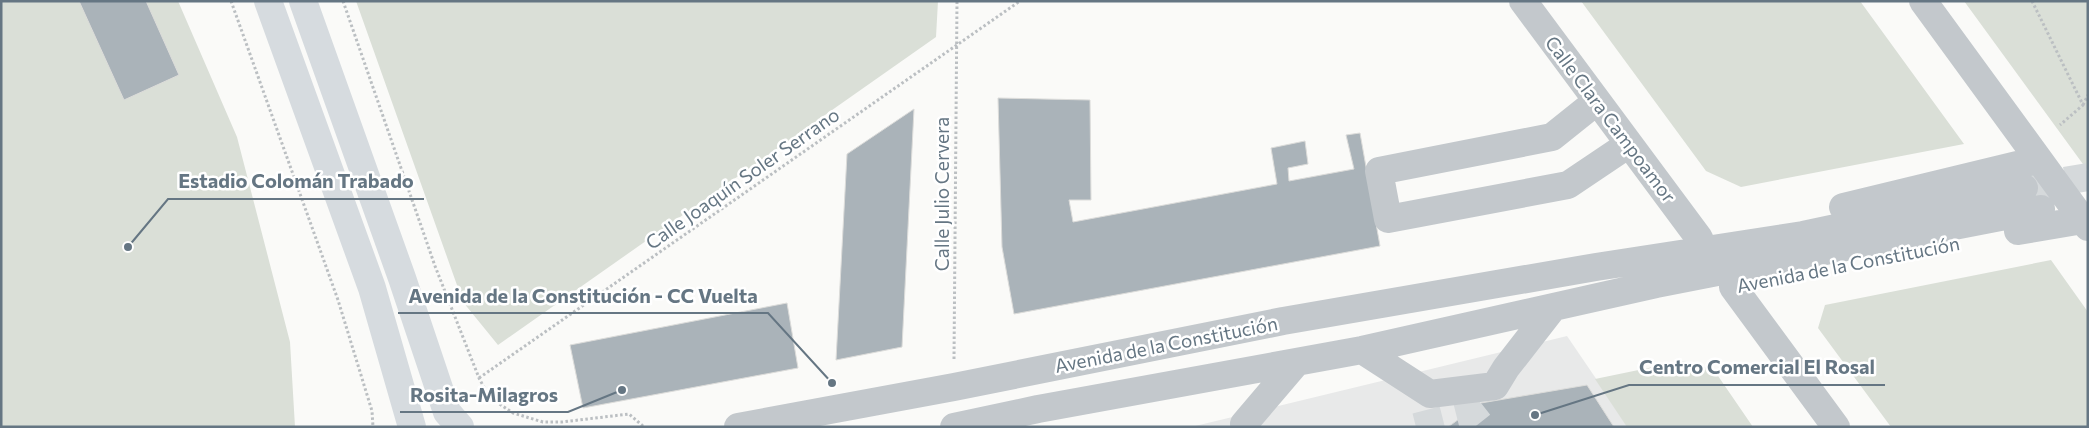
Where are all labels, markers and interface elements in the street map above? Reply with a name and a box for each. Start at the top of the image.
street label: Calle Clara Campoamor [1541,31,1681,207]
street label: Calle Joaquín Soler Serrano [641,102,843,254]
street label: Calle Julio Cervera [930,117,953,271]
callout: Estadio Colomán Trabado [168,164,424,199]
text: Estadio Colomán Trabado [178,168,414,192]
street label: Avenida de la Constitución [1735,231,1961,297]
callout: Avenida de la Constitución - CC Vuelta [398,278,768,313]
text: Avenida de la Constitución - CC Vuelta [408,283,758,307]
street label: Avenida de la Constitución [1053,311,1279,377]
callout: Centro Comercial El Rosal [1629,350,1885,385]
text: Centro Comercial El Rosal [1639,354,1875,378]
callout: Rosita-Milagros [400,377,568,412]
text: Rosita-Milagros [410,382,558,406]

